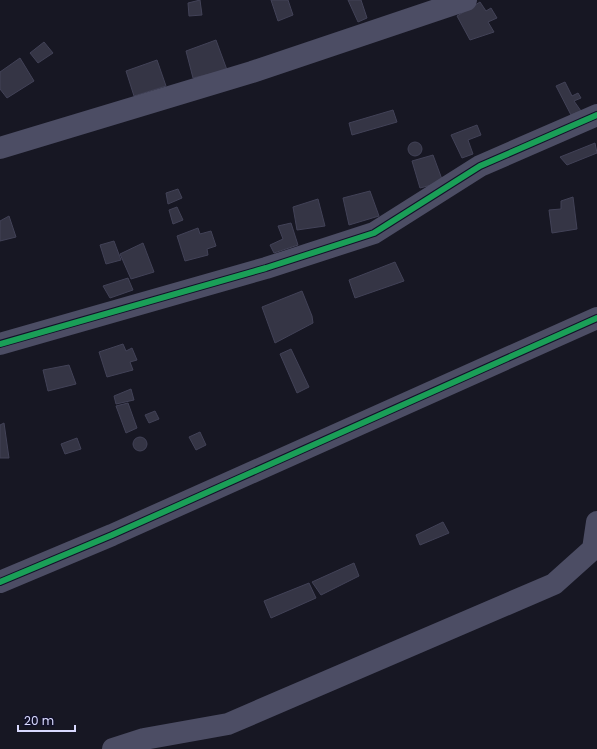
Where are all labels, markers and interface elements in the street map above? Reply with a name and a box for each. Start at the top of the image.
scale bar [18,707,75,733]
text: 20 m [24,712,54,729]

